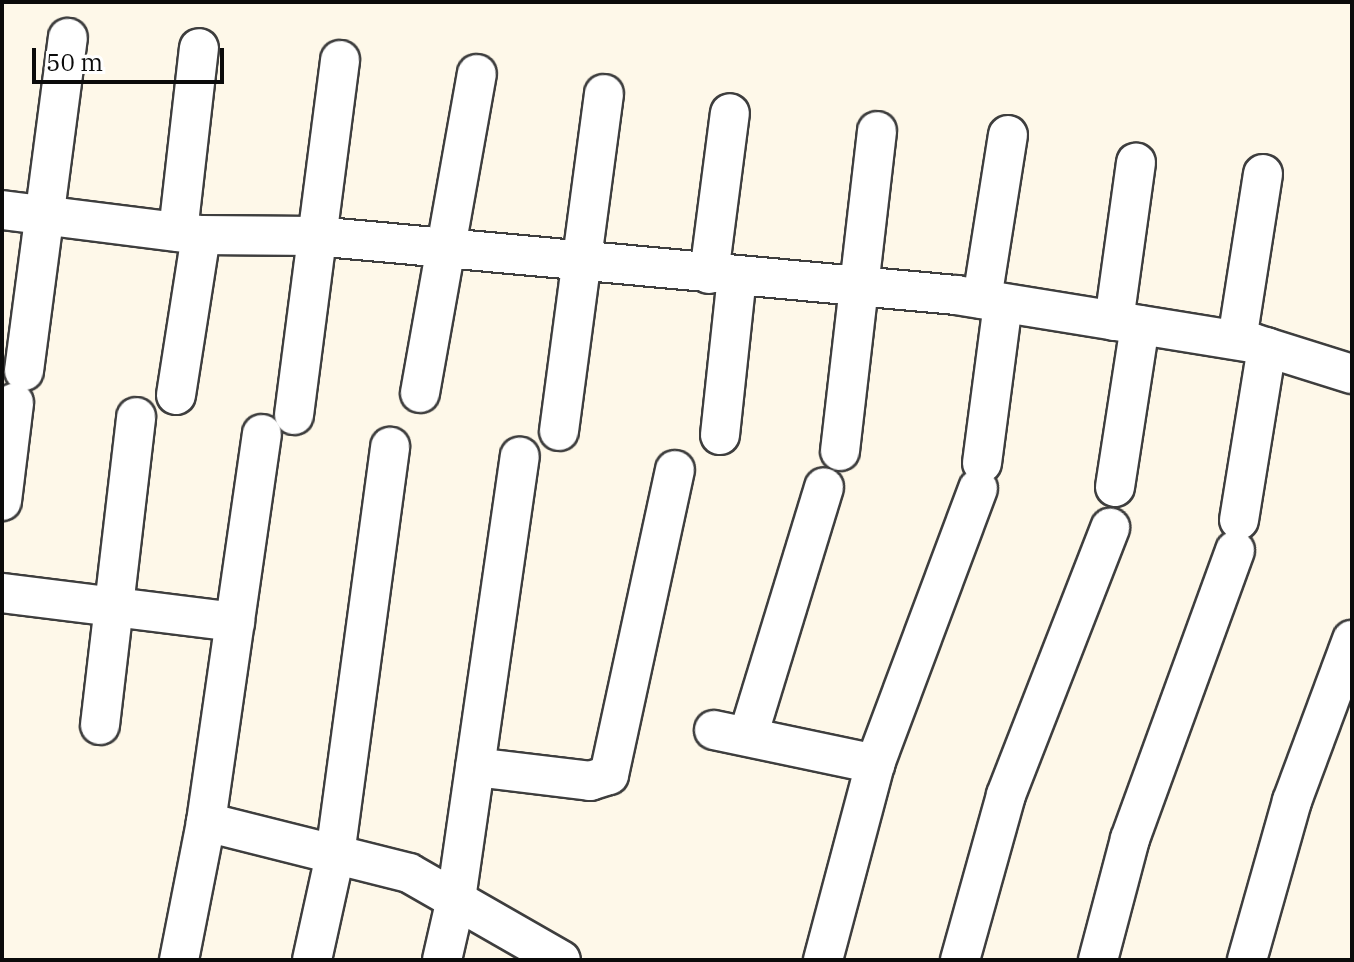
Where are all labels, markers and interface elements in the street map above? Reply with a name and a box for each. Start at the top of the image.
scale bar [36,32,228,82]
text: 50 m [46,46,103,78]

